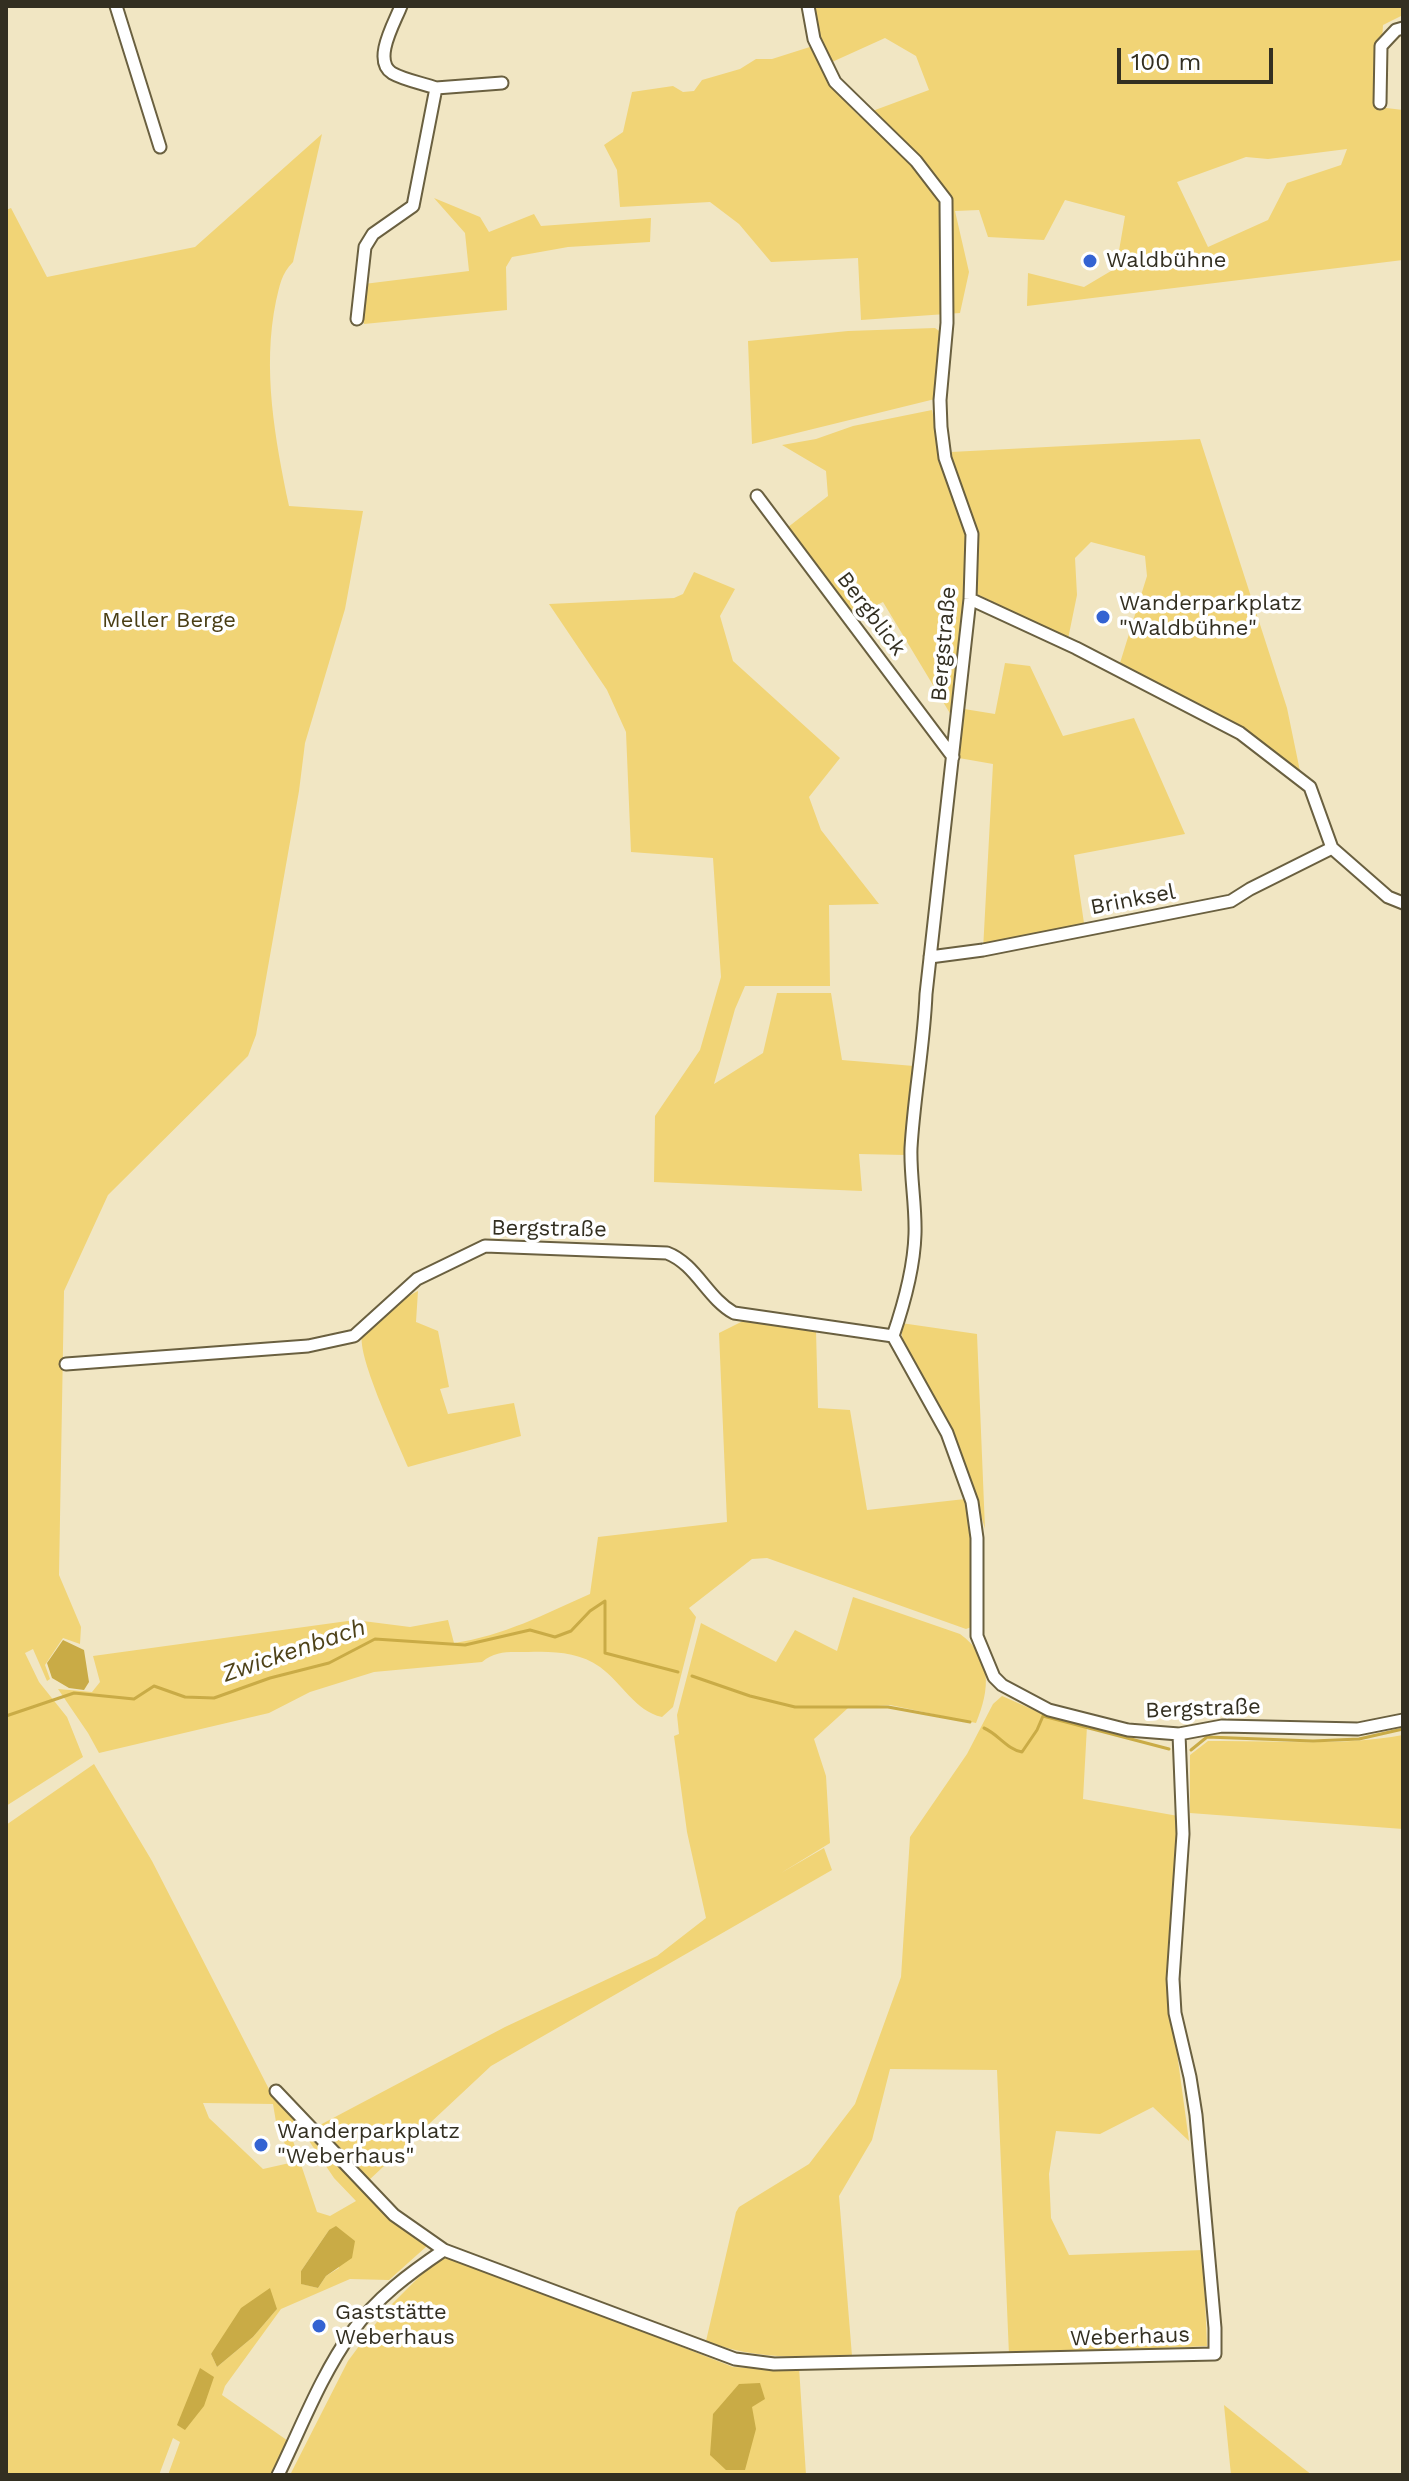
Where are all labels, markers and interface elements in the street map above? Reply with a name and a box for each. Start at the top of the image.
scale bar [1121,32,1277,82]
text: 100 m [1131,48,1201,76]
place label: Waldbühne [1106,248,1227,274]
marker: Waldbühne [1081,252,1099,270]
street label: Bergblick [831,567,911,661]
street label: Bergstraße [926,585,962,703]
place label: Wanderparkplatz "Waldbühne" [1119,591,1302,642]
park label: Meller Berge [102,608,236,634]
marker: Wanderparkplatz "Waldbühne" [1094,608,1112,626]
street label: Brinksel [1088,879,1178,921]
street label: Bergstraße [491,1215,607,1243]
water label: Zwickenbach [219,1613,369,1689]
street label: Bergstraße [1145,1694,1261,1724]
place label: Wanderparkplatz "Weberhaus" [277,2119,460,2170]
marker: Wanderparkplatz "Weberhaus" [252,2136,270,2154]
place label: Gaststätte Weberhaus [335,2300,455,2352]
marker: Gaststätte Weberhaus [310,2317,328,2335]
street label: Weberhaus [1070,2322,1190,2352]

